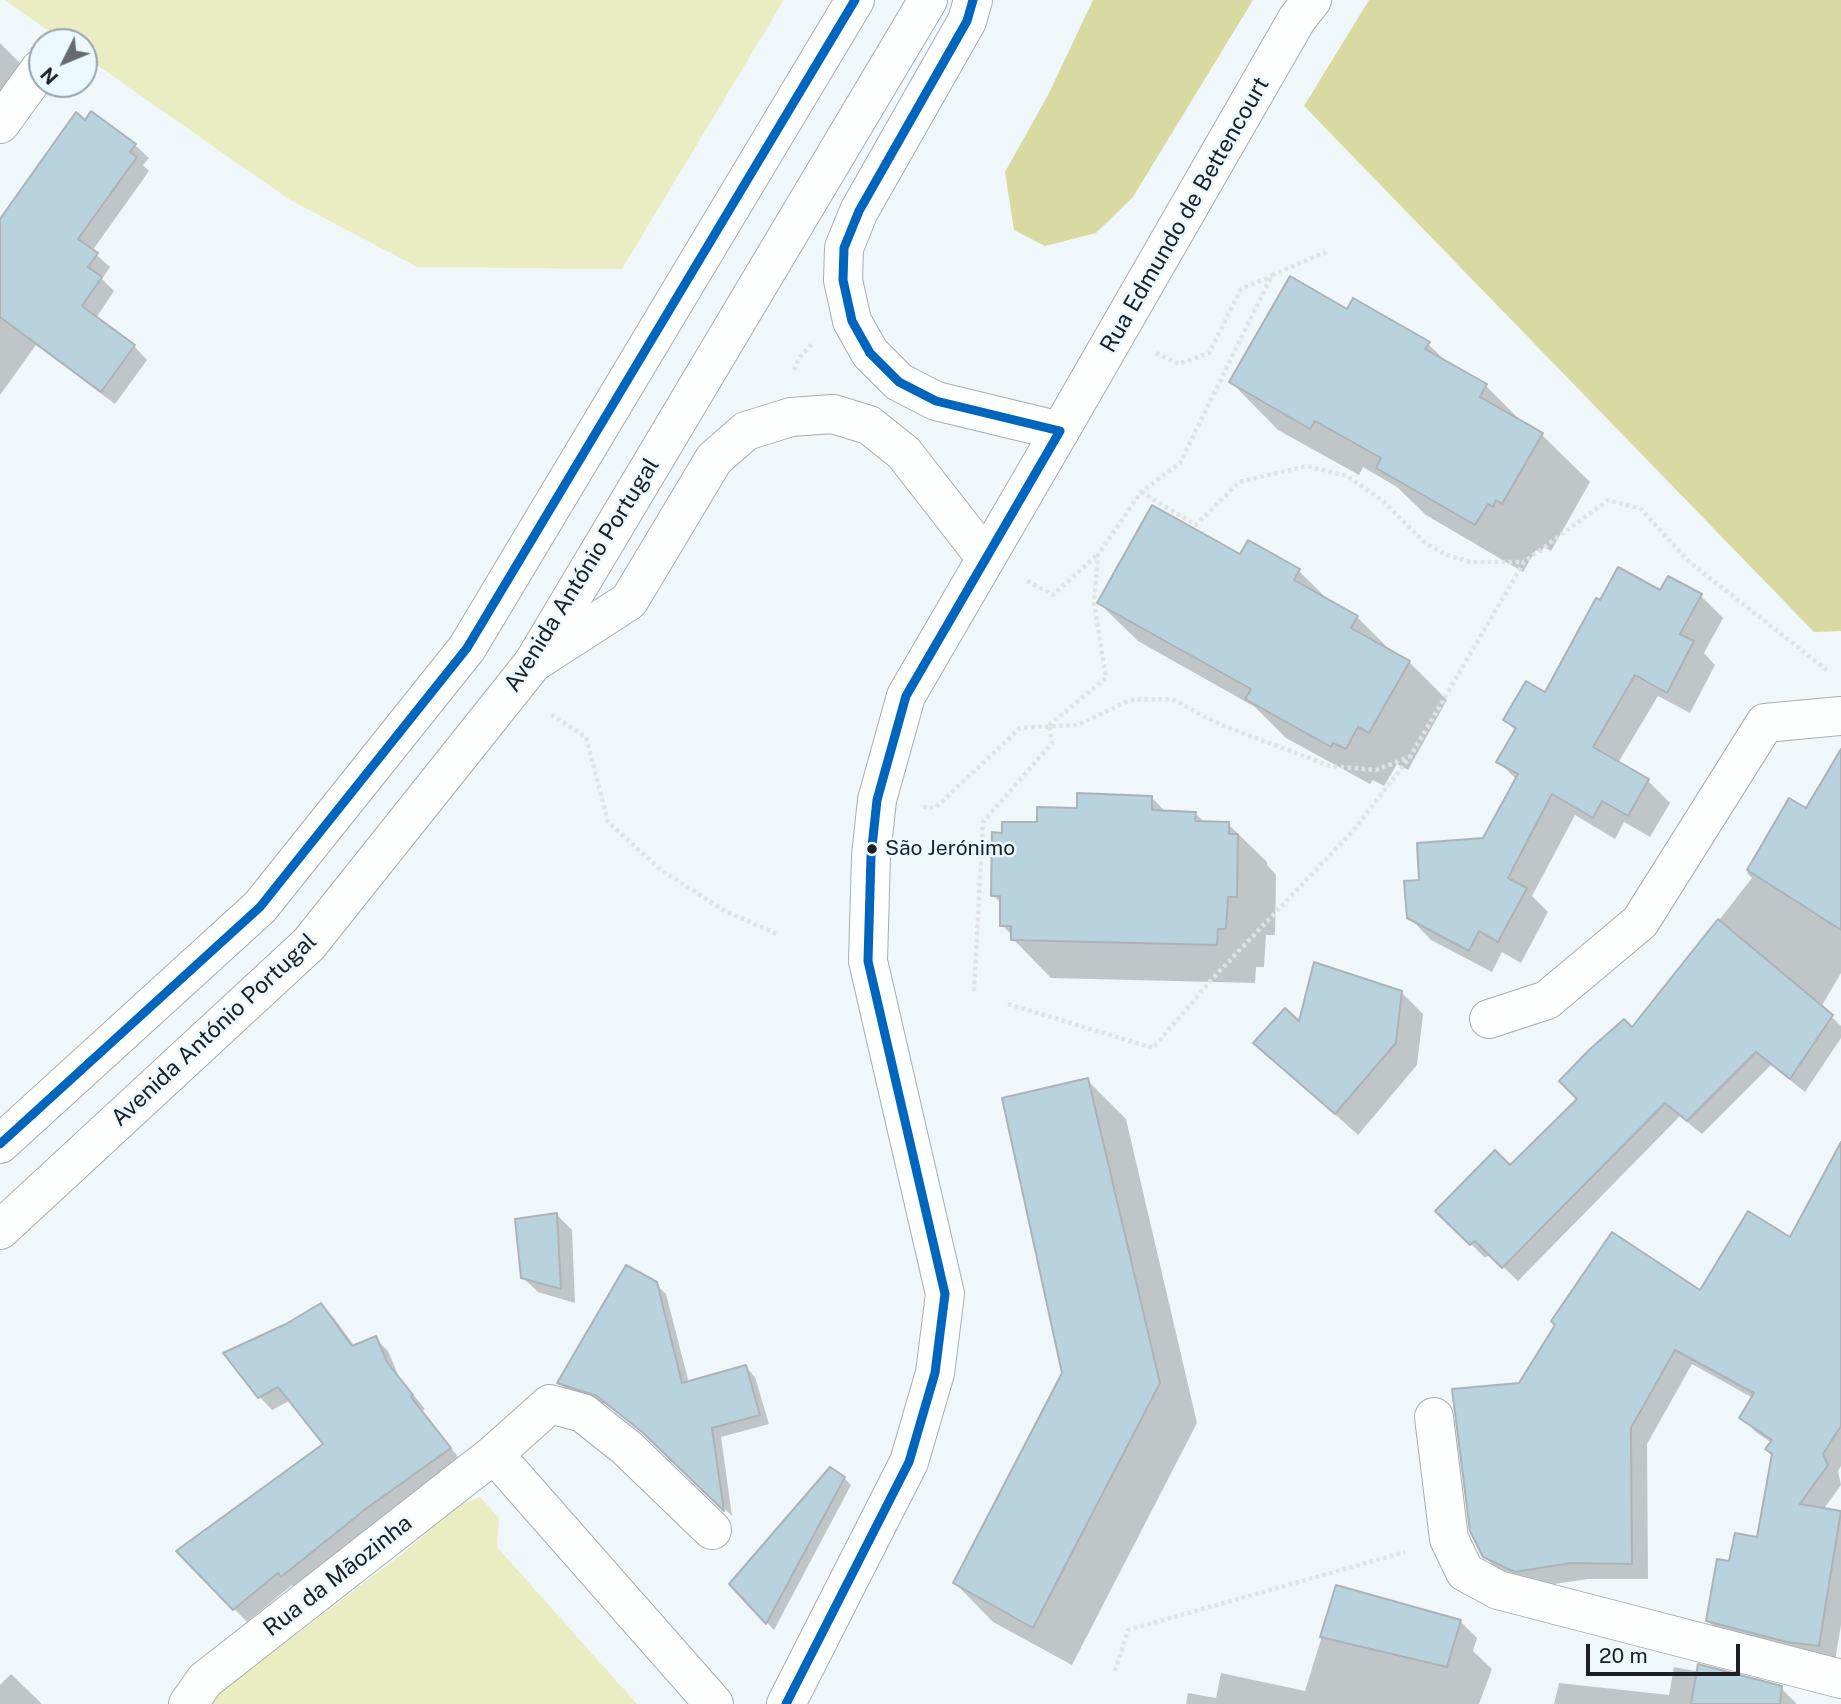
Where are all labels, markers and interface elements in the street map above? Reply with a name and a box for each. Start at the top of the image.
north arrow [28,28,98,98]
text: N [36,63,62,89]
street label: Rua Edmundo de Bettencourt [1095,72,1275,358]
street label: Avenida António Portugal [499,453,665,697]
place label: São Jerónimo [885,836,1015,862]
marker: São Jerónimo [865,842,879,856]
street label: Avenida António Portugal [106,928,322,1132]
street label: Rua da Mãozinha [258,1509,418,1643]
scale bar [1589,1630,1743,1674]
text: 20 m [1599,1643,1648,1668]

